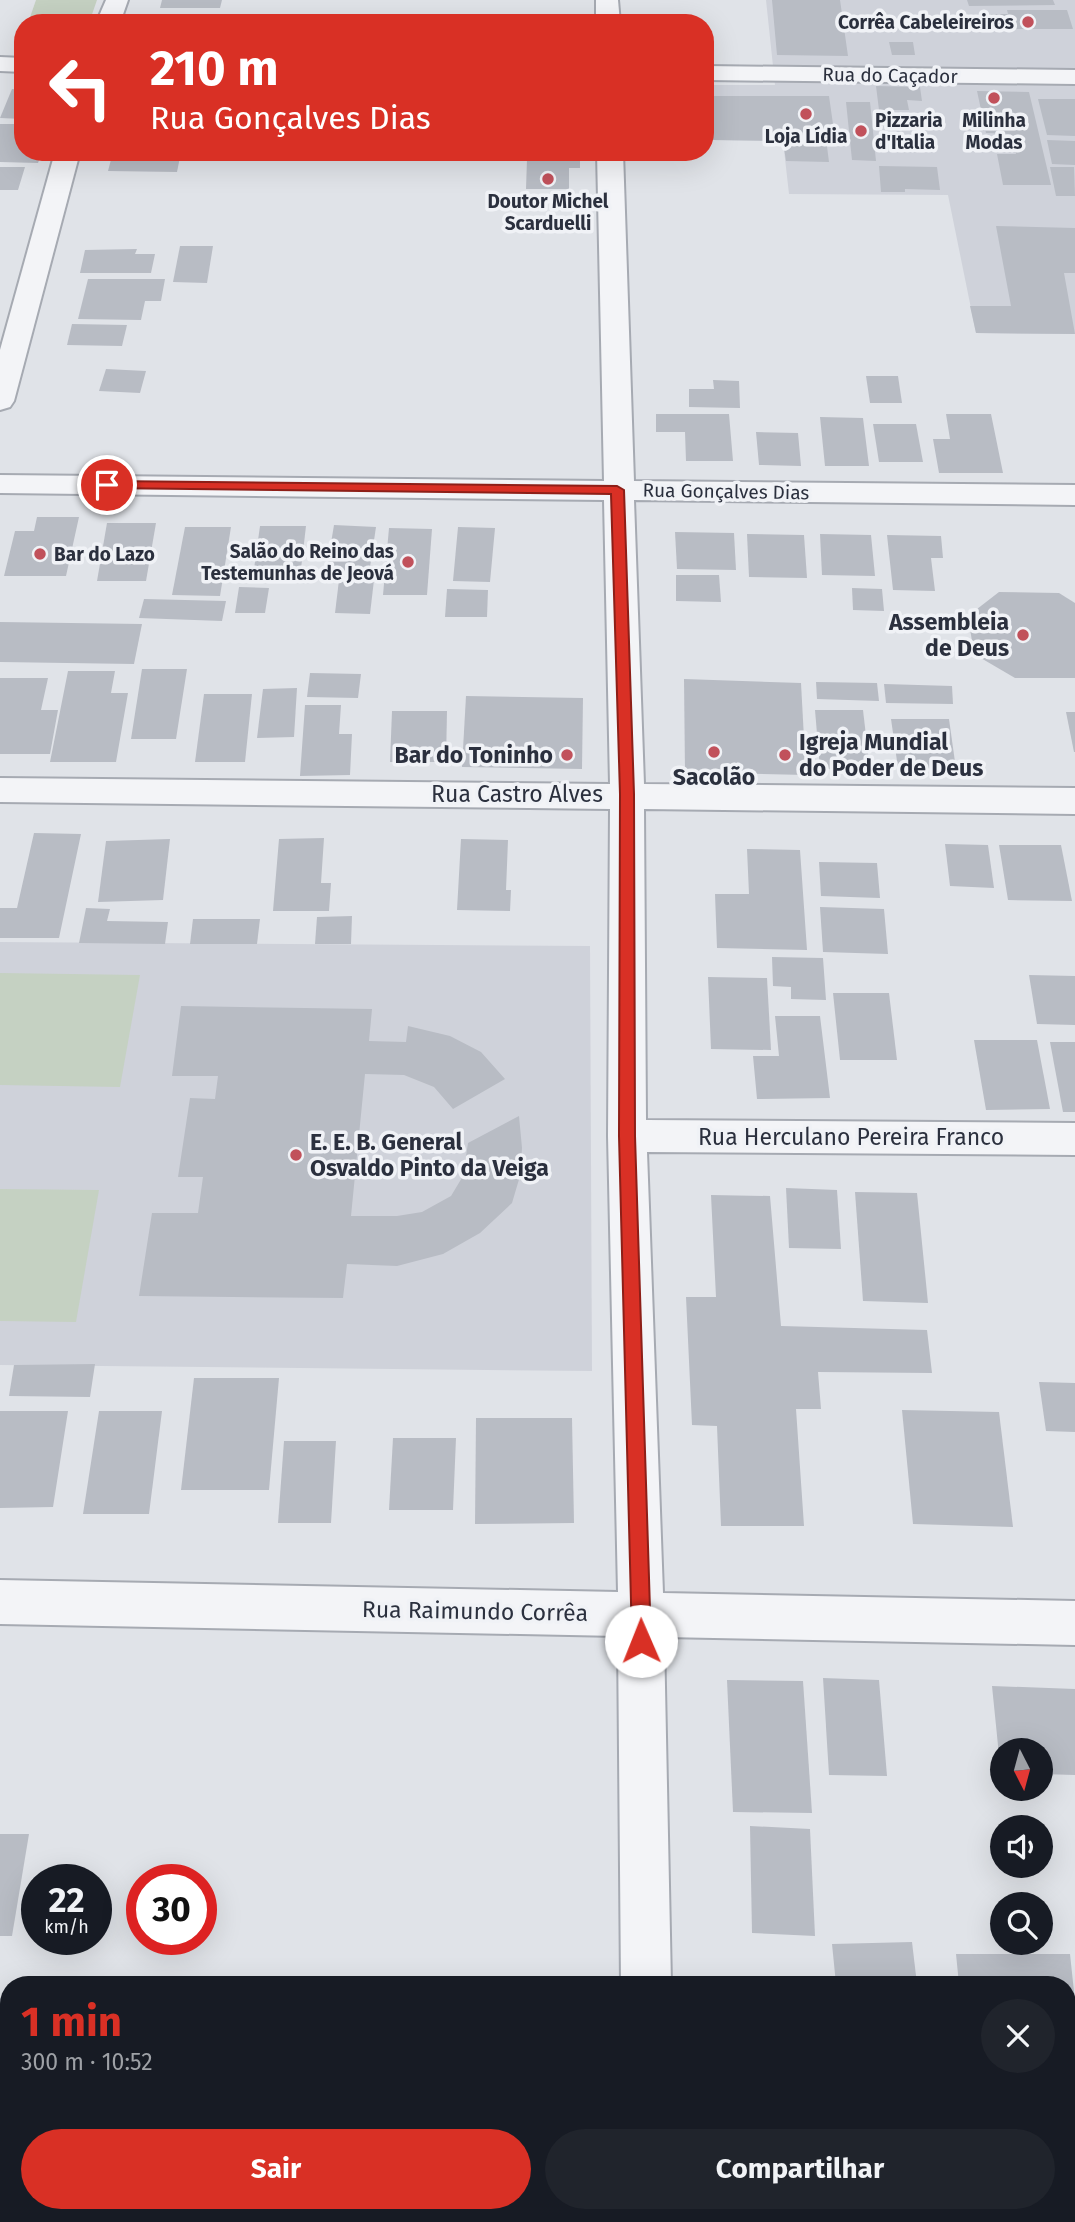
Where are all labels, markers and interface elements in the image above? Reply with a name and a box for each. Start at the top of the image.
place label: Corrêa Cabeleireiros [838,11,1014,34]
marker: Corrêa Cabeleireiros [1020,14,1036,30]
text: 210 m [150,39,279,98]
icon: left [35,42,126,133]
street label: Rua do Caçador [822,63,958,88]
marker: Milinha Modas [986,90,1002,106]
text: Rua Gonçalves Dias [150,99,431,137]
marker: Loja Lídia [798,106,814,122]
place label: Pizzaria d'Italia [875,109,943,154]
place label: Milinha Modas [962,109,1026,154]
marker: Pizzaria d'Italia [853,123,869,139]
place label: Loja Lídia [765,125,847,148]
marker: Doutor Michel Scarduelli [540,171,556,187]
place label: Doutor Michel Scarduelli [487,190,609,235]
pin [77,455,137,515]
icon: arrive [88,466,126,504]
street label: Rua Gonçalves Dias [642,479,810,504]
place label: Salão do Reino das Testemunhas de Jeová [201,540,394,585]
place label: Bar do Lazo [54,543,155,566]
marker: Bar do Lazo [32,546,48,562]
marker: Salão do Reino das Testemunhas de Jeová [400,554,416,570]
place label: Assembleia de Deus [888,608,1009,662]
marker: Assembleia de Deus [1015,627,1031,643]
place label: Igreja Mundial do Poder de Deus [799,728,983,782]
place label: Bar do Toninho [395,741,553,769]
marker: Sacolão [706,744,722,760]
marker: Bar do Toninho [559,747,575,763]
marker: Igreja Mundial do Poder de Deus [777,747,793,763]
place label: Sacolão [673,763,755,791]
street label: Rua Castro Alves [431,780,603,808]
street label: Rua Herculano Pereira Franco [698,1123,1004,1151]
place label: E. E. B. General Osvaldo Pinto da Veiga [310,1128,549,1182]
marker: E. E. B. General Osvaldo Pinto da Veiga [288,1147,304,1163]
street label: Rua Raimundo Corrêa [362,1595,588,1627]
position arrow [604,1604,678,1678]
north arrow [990,1738,1054,1801]
map controls [990,1738,1053,1955]
button: sound [990,1815,1053,1878]
speed limit sign: 30 [126,1864,217,1955]
text: 22 [48,1879,85,1921]
button: search [990,1892,1053,1955]
text: km/h [44,1916,89,1938]
text: 1 min [21,1997,122,2047]
button: close [981,1999,1055,2073]
text: 300 m · 10:52 [21,2048,153,2076]
button: Sair [21,2129,531,2209]
button: Compartilhar [545,2129,1055,2209]

